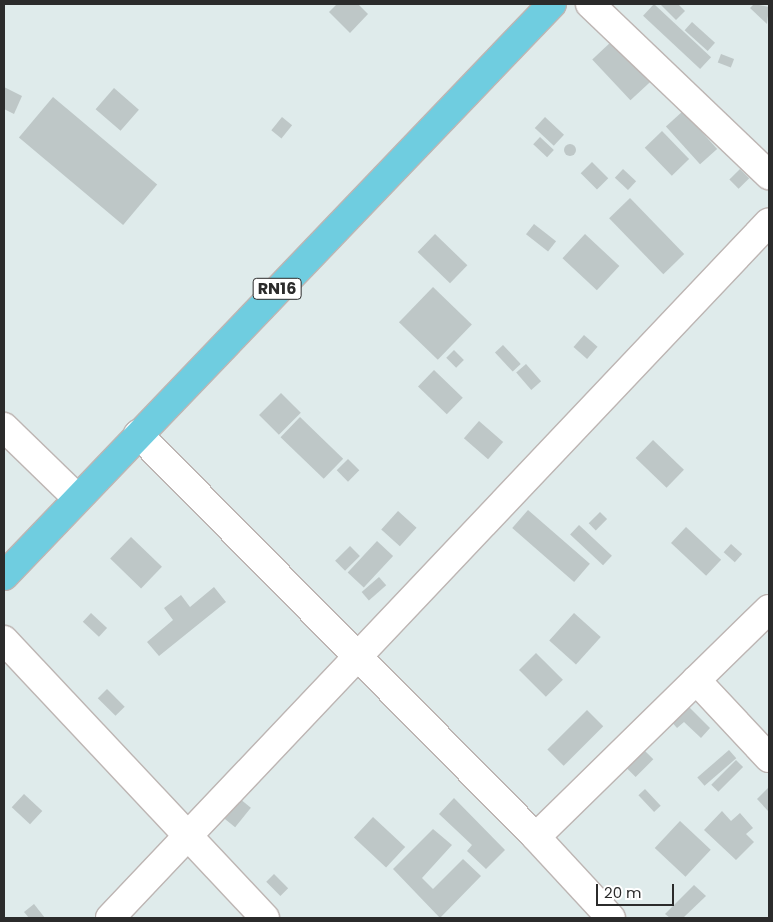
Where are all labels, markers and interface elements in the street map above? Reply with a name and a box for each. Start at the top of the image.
road number: RN16 [252,276,302,302]
scale bar [598,874,676,906]
text: 20 m [604,882,642,903]

